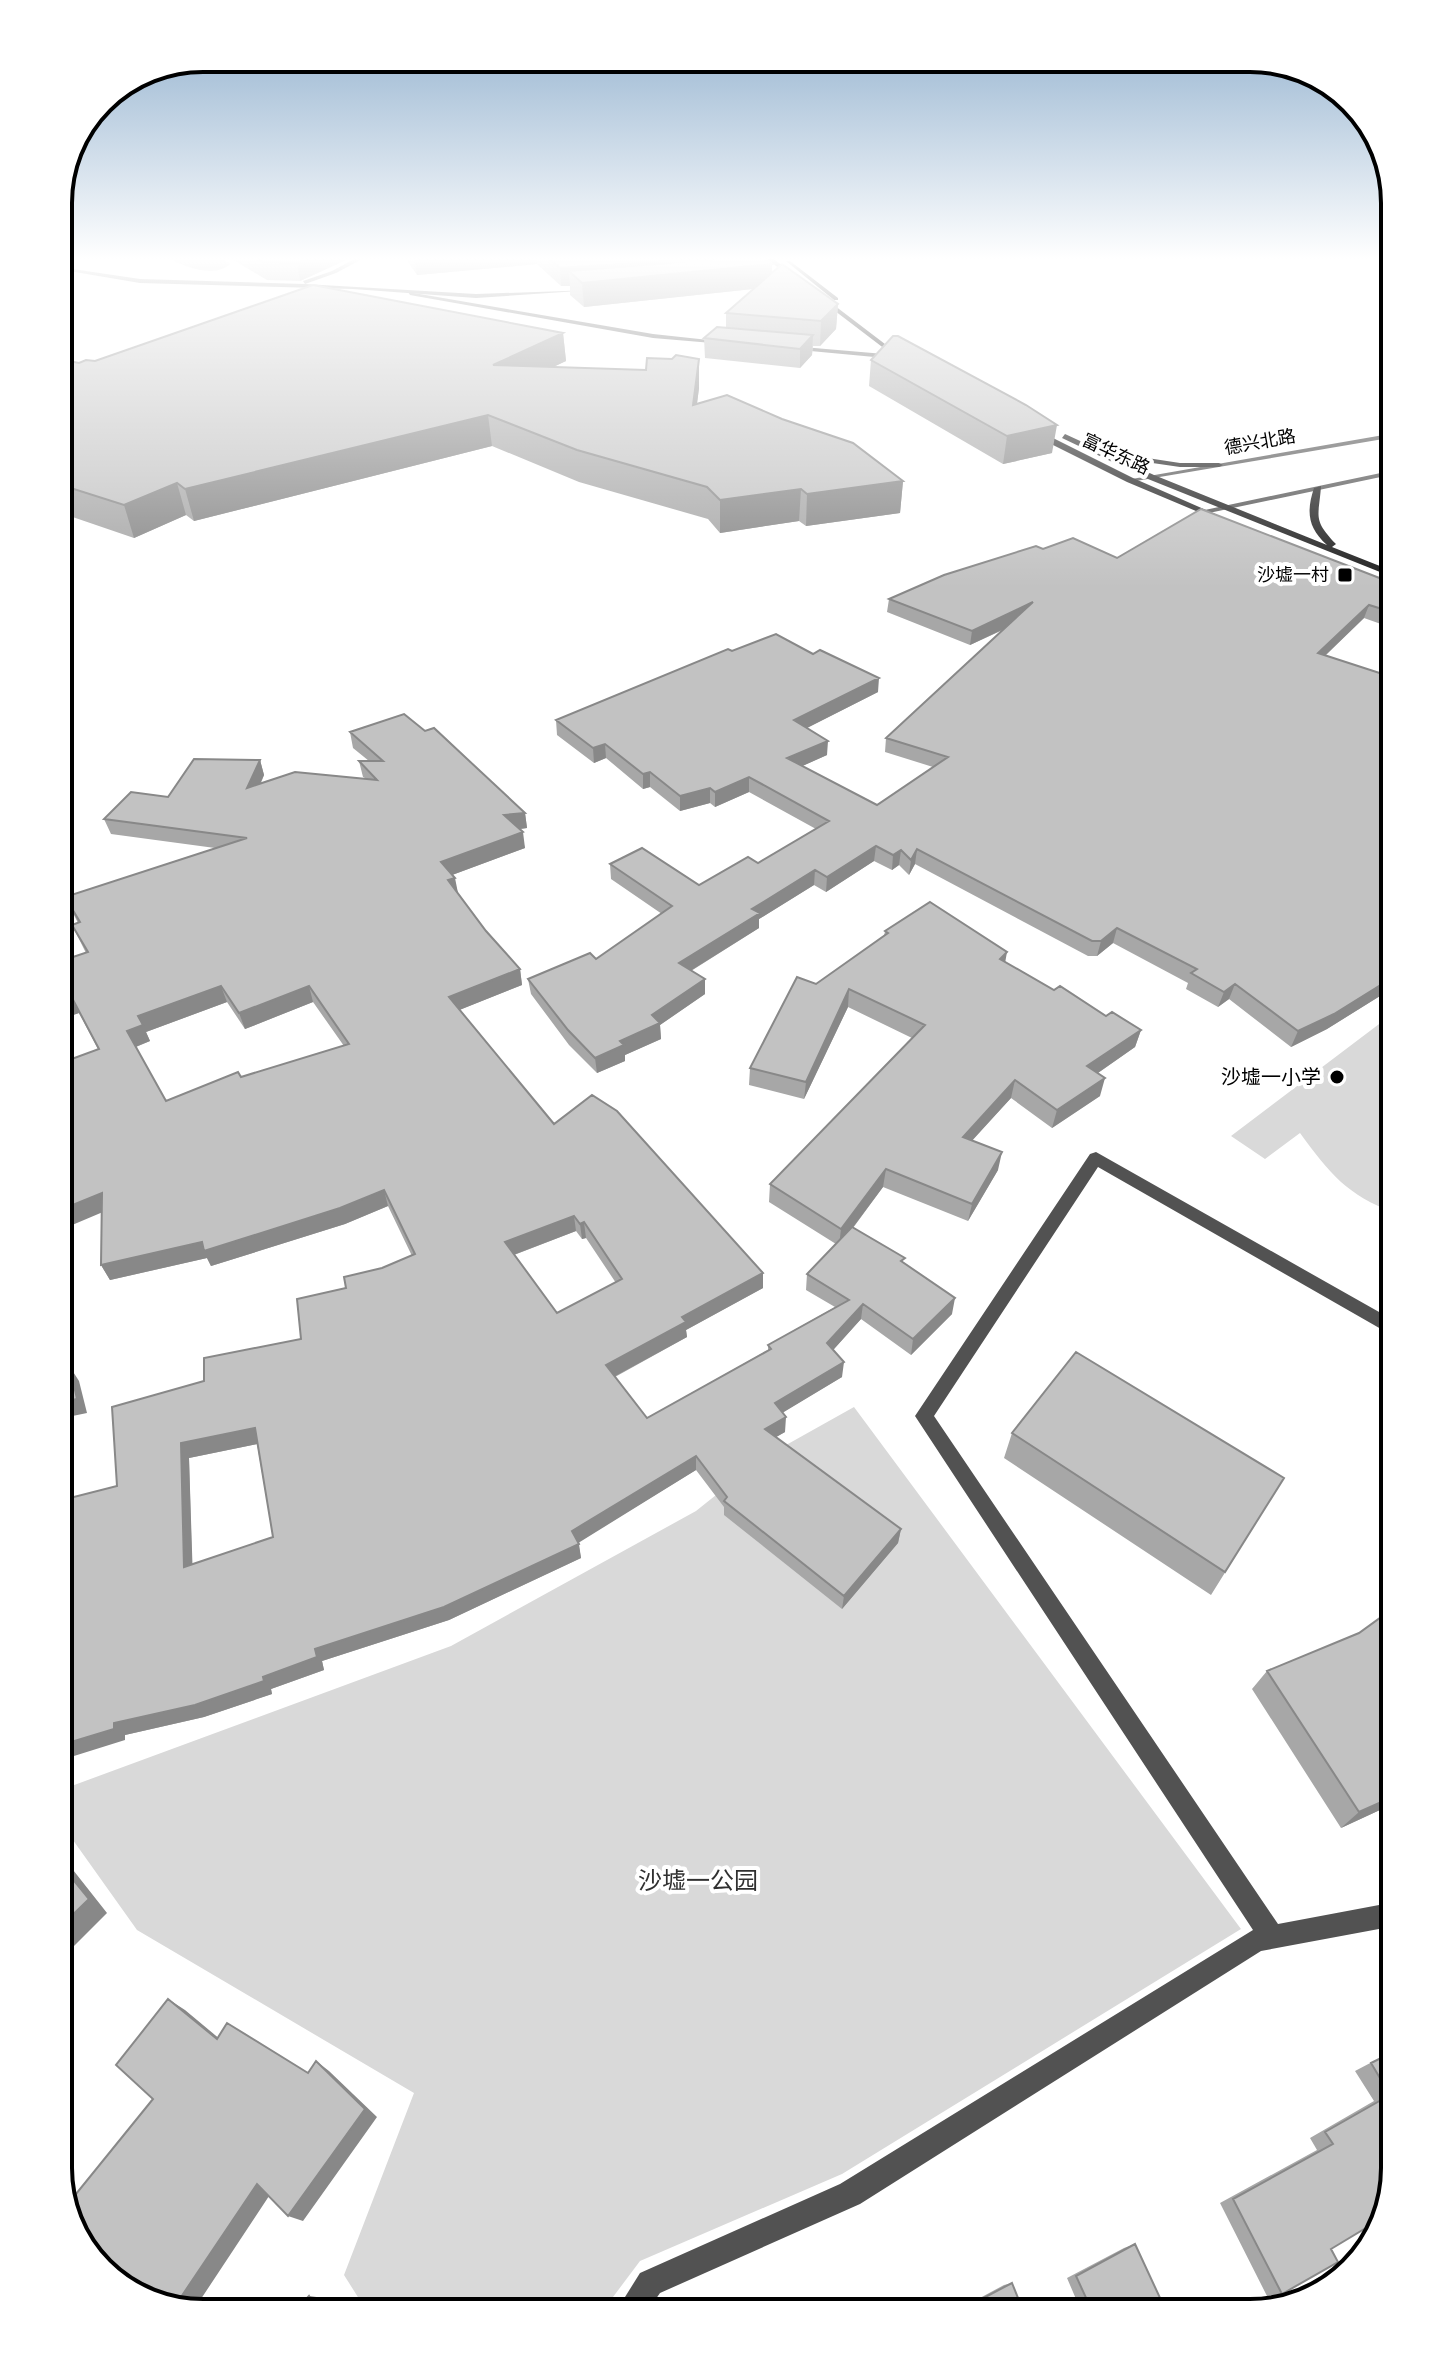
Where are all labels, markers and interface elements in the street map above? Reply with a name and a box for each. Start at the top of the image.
street label: 德兴北路 [1223,425,1297,459]
street label: 富华东路 [1079,429,1153,479]
place label: 沙墟一村 [1257,564,1329,586]
marker: 沙墟一村 [1336,566,1354,584]
place label: 沙墟一小学 [1221,1065,1321,1089]
marker: 沙墟一小学 [1328,1068,1346,1086]
park label: 沙墟一公园 [638,1867,758,1895]

